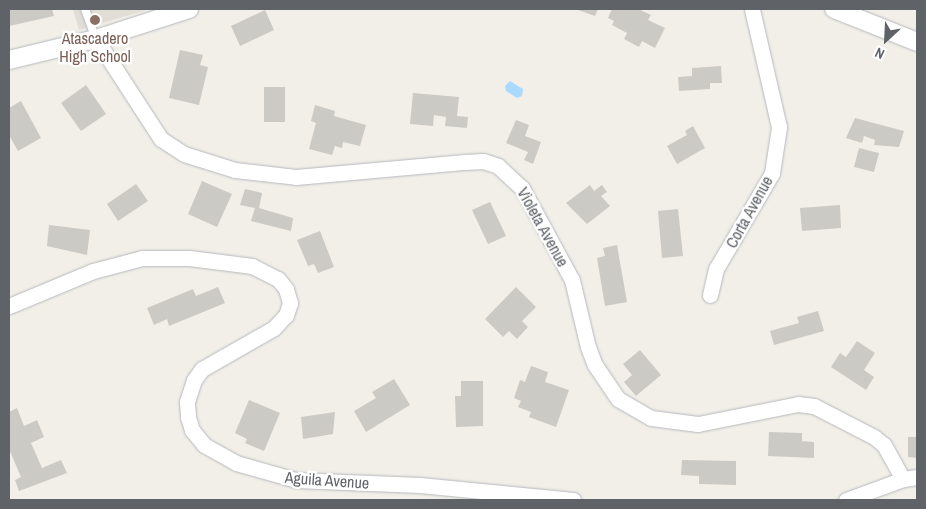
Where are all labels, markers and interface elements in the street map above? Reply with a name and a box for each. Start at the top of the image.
marker: Atascadero High School [89,14,101,26]
north arrow [861,15,911,65]
place label: Atascadero High School [59,28,131,66]
text: N [872,44,887,64]
street label: Corta Avenue [721,172,777,252]
street label: Violeta Avenue [513,184,573,270]
street label: Aguila Avenue [284,467,370,493]

